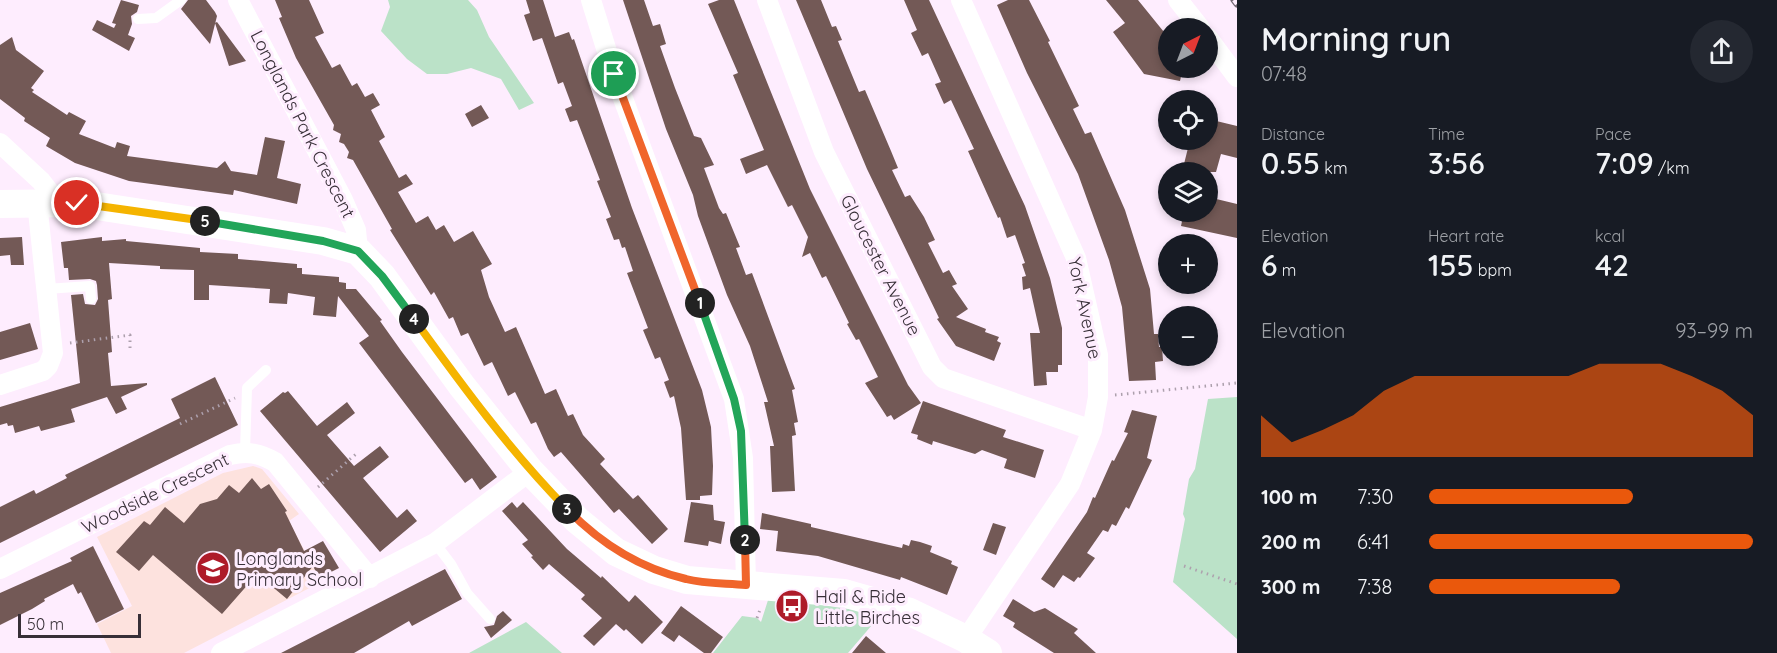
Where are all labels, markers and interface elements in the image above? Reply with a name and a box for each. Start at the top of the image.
north arrow [1158,18,1218,78]
map controls [1158,18,1218,366]
text: Morning run [1261,18,1451,59]
button: share [1690,20,1753,83]
street label: Longlands Park Crescent [246,26,360,222]
pin [588,48,639,99]
icon: arrive [597,57,630,90]
text: 07:48 [1261,61,1307,86]
button: locate [1158,90,1218,150]
text: Distance [1261,124,1325,144]
text: Time [1428,124,1465,144]
text: Pace [1595,124,1631,144]
text: 0.55 [1261,144,1320,182]
text: 3:56 [1428,144,1485,182]
text: 7:09 [1595,144,1654,182]
text: km [1320,158,1348,178]
text: /km [1654,158,1690,178]
button: layers [1158,162,1218,222]
pin [51,177,102,228]
icon: check [60,186,93,219]
street label: Gloucester Avenue [836,191,926,339]
pin: 5 [190,206,220,236]
text: 5 [200,211,210,231]
text: Elevation [1261,226,1328,246]
text: Heart rate [1428,226,1504,246]
text: kcal [1595,226,1625,246]
button: + [1158,234,1218,294]
text: 6 [1261,246,1277,284]
text: 155 [1428,246,1473,284]
text: 42 [1595,246,1629,284]
street label: York Avenue [1063,255,1107,361]
text: m [1277,260,1296,280]
text: bpm [1473,260,1512,280]
pin: 1 [685,288,715,318]
text: 1 [697,293,703,313]
pin: 4 [399,304,429,334]
button: − [1158,306,1218,366]
text: 4 [409,309,419,329]
text: Elevation [1261,318,1345,343]
text: 93–99 m [1675,318,1753,343]
street label: Woodside Crescent [78,447,232,539]
text: 100 m [1261,484,1317,509]
text: 7:30 [1357,484,1393,509]
pin: 3 [552,494,582,524]
text: 3 [563,499,571,519]
pin: 2 [730,525,760,555]
text: 200 m [1261,529,1321,554]
text: 6:41 [1357,529,1389,554]
text: 2 [740,530,750,550]
place label: Longlands Primary School [236,547,362,591]
school or university icon: Longlands Primary School [195,550,231,586]
text: 300 m [1261,574,1320,599]
text: 7:38 [1357,574,1392,599]
place label: Hail & Ride Little Birches [815,585,920,629]
bus stop icon: Hail & Ride Little Birches [774,588,810,624]
scale bar [18,611,141,638]
text: 50 m [27,614,64,634]

